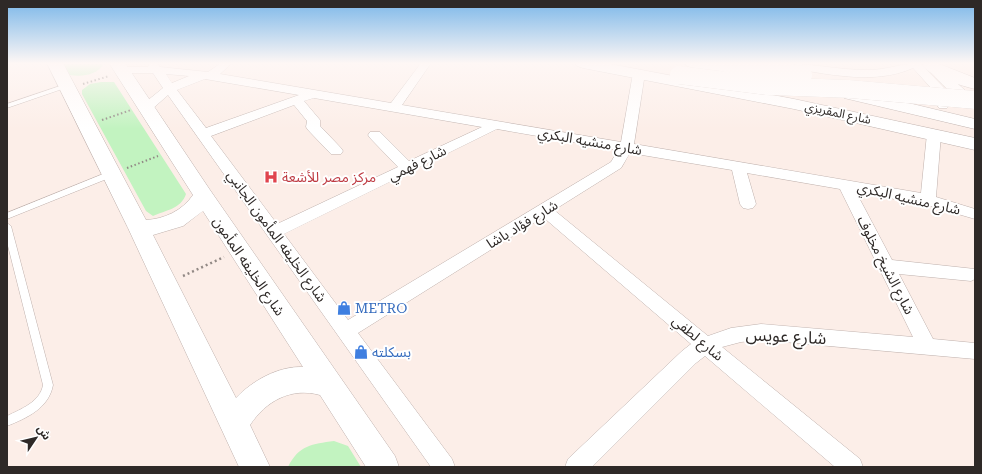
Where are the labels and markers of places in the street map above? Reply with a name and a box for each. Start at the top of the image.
hospital icon: مركز مصر للأشعة [263,169,279,185]
place label: مركز مصر للأشعة [282,169,376,186]
shop icon: METRO [336,300,352,316]
place label: METRO [355,300,407,316]
shop icon: بسكلته [353,344,369,360]
place label: بسكلته [372,344,411,360]

